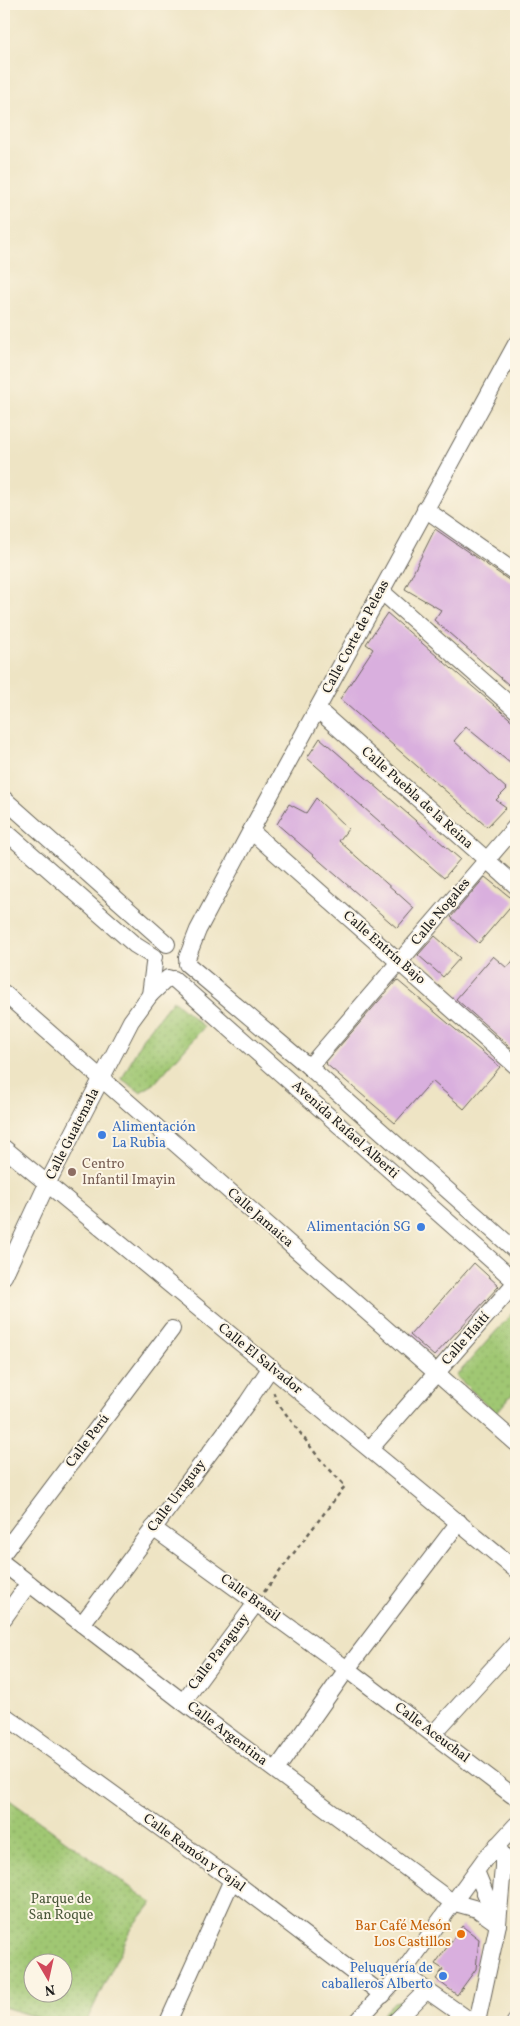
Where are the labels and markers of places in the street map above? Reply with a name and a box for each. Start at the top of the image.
place label: Alimentación La Rubia [112,1118,196,1153]
marker: Alimentación La Rubia [96,1129,108,1141]
place label: Centro Infantil Imayin [82,1155,176,1190]
marker: Centro Infantil Imayin [66,1166,78,1178]
place label: Alimentación SG [306,1218,411,1237]
marker: Alimentación SG [415,1221,427,1233]
place label: Bar Café Mesón Los Castillos [355,1917,451,1952]
marker: Bar Café Mesón Los Castillos [455,1928,467,1940]
place label: Peluquería de caballeros Alberto [322,1959,433,1994]
marker: Peluquería de caballeros Alberto [437,1970,449,1982]

